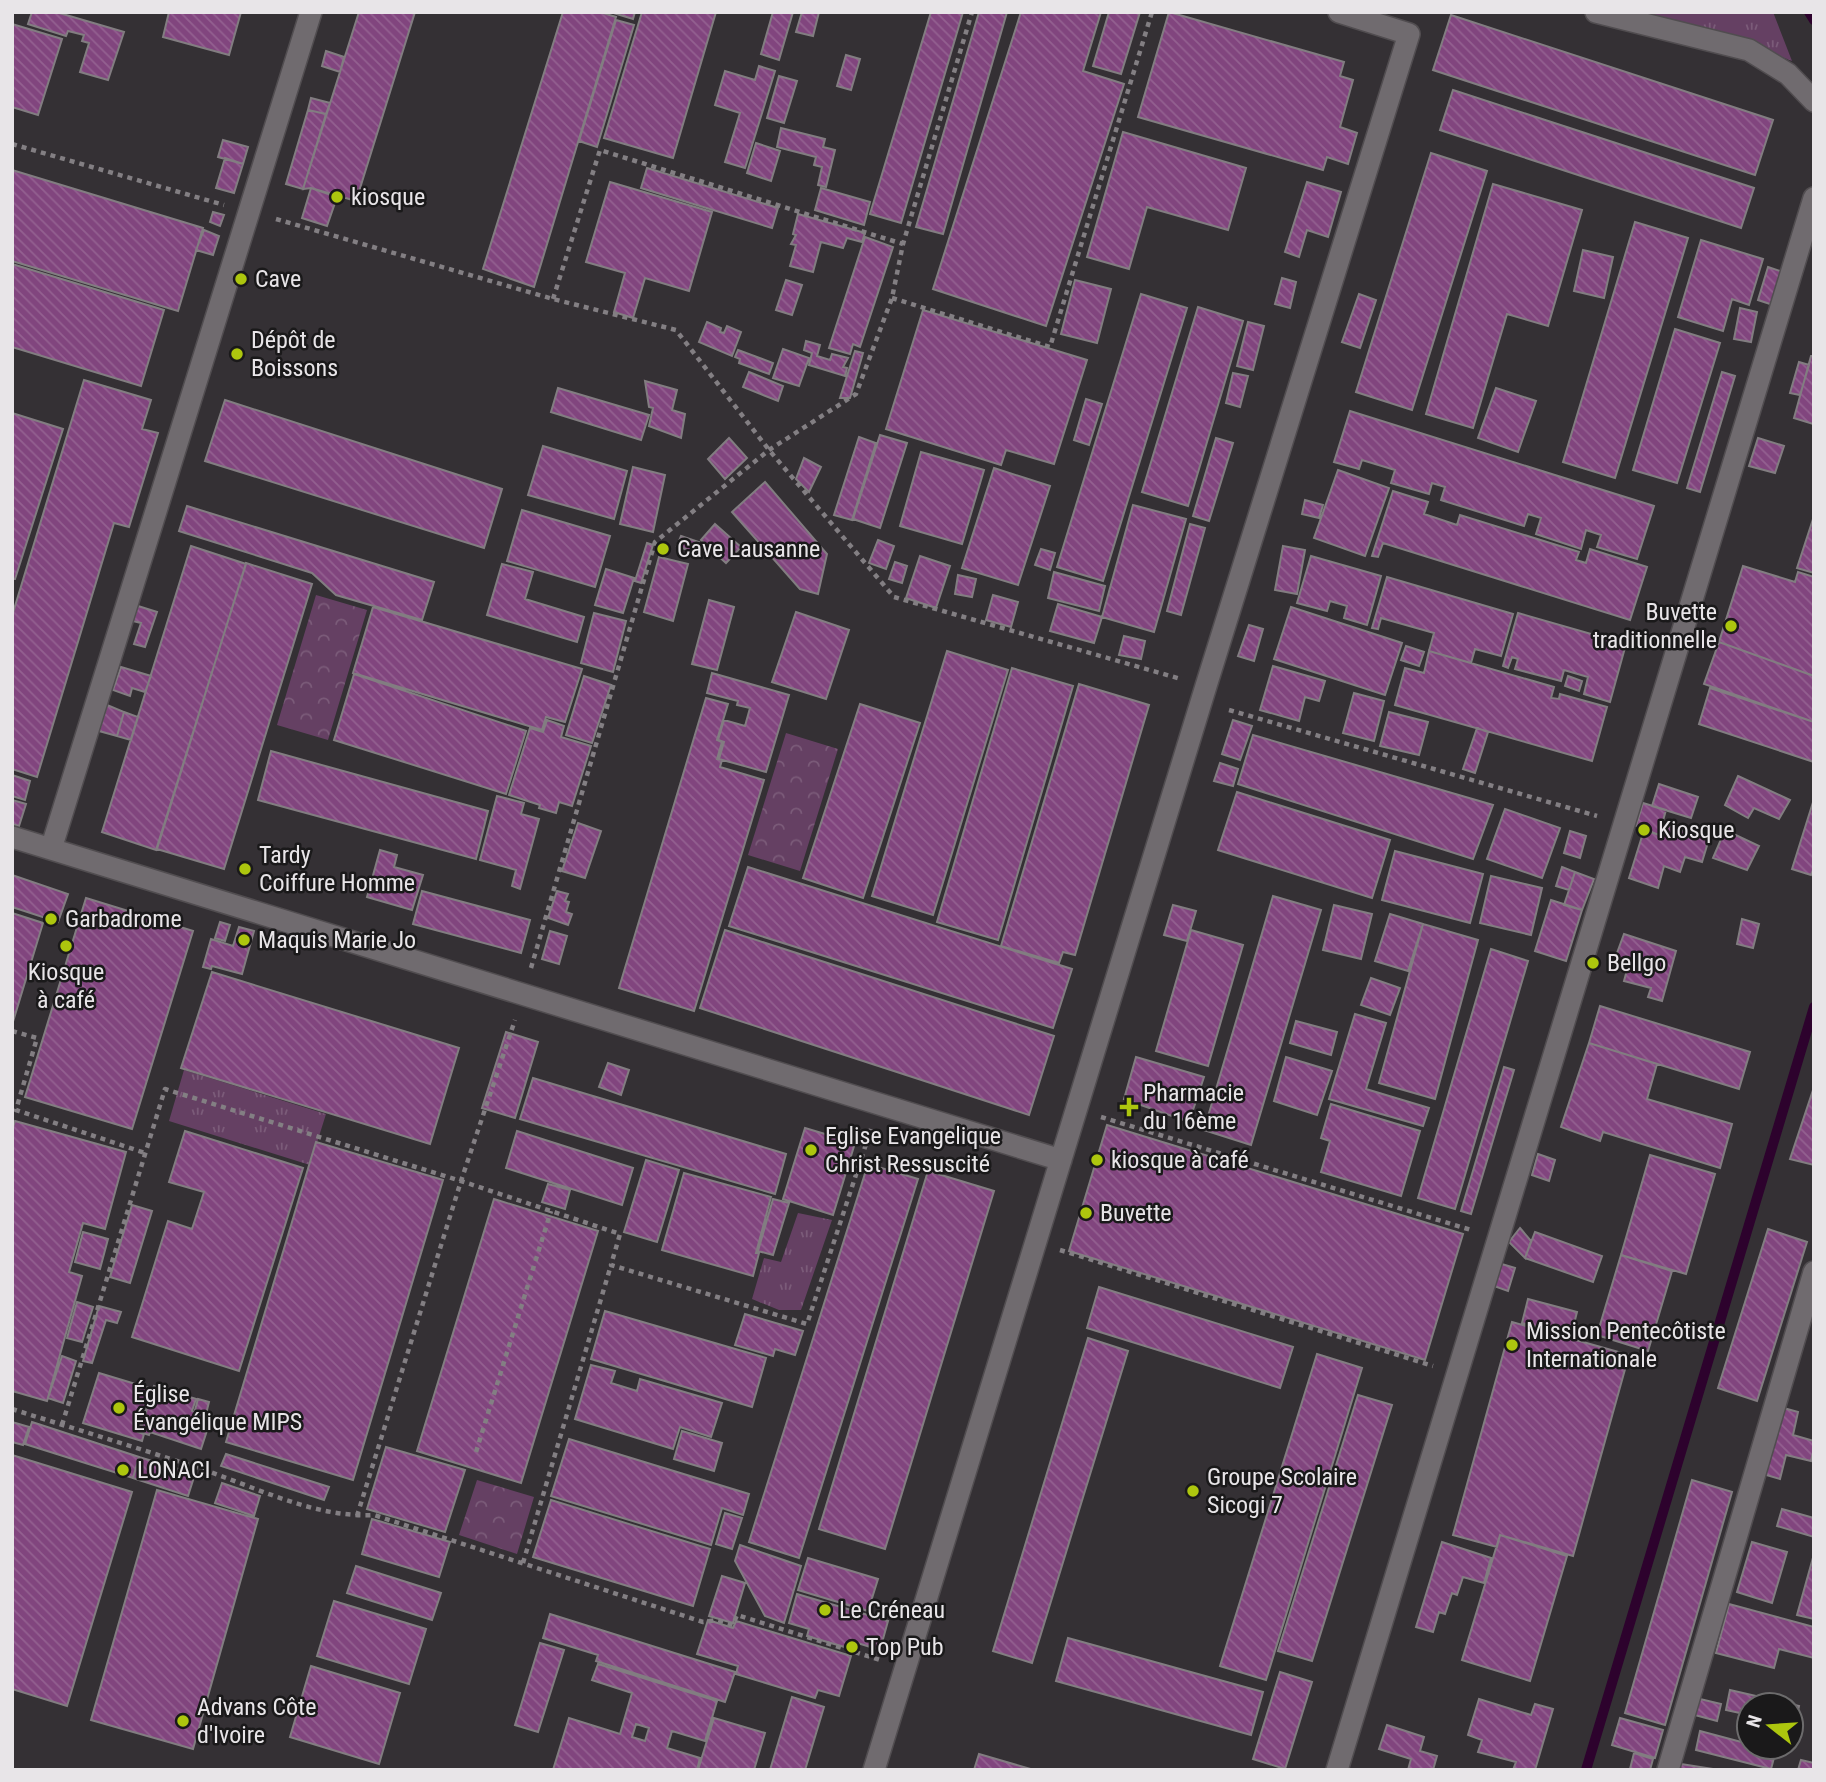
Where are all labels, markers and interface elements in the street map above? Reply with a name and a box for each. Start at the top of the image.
place label: kiosque [351,183,425,211]
marker: kiosque [329,189,345,205]
place label: Cave [255,265,301,293]
marker: Cave [233,271,249,287]
place label: Dépôt de Boissons [251,326,338,382]
marker: Dépôt de Boissons [229,346,245,362]
place label: Cave Lausanne [677,535,820,563]
marker: Cave Lausanne [655,541,671,557]
place label: Buvette traditionnelle [1593,598,1717,654]
marker: Buvette traditionnelle [1723,618,1739,634]
place label: Kiosque [1658,816,1734,844]
marker: Kiosque [1636,822,1652,838]
place label: Tardy Coiffure Homme [259,841,415,897]
marker: Tardy Coiffure Homme [237,861,253,877]
place label: Garbadrome [65,905,182,933]
marker: Garbadrome [43,911,59,927]
place label: Maquis Marie Jo [258,926,416,954]
marker: Maquis Marie Jo [236,932,252,948]
marker: Kiosque à café [58,938,74,954]
place label: Bellgo [1607,949,1666,977]
marker: Bellgo [1585,955,1601,971]
place label: Kiosque à café [28,958,104,1014]
place label: Pharmacie du 16ème [1143,1079,1244,1135]
marker: Pharmacie du 16ème [1121,1099,1137,1115]
place label: Eglise Evangelique Christ Ressuscité [825,1122,1001,1178]
marker: Eglise Evangelique Christ Ressuscité [803,1142,819,1158]
place label: kiosque à café [1111,1146,1249,1174]
marker: kiosque à café [1089,1152,1105,1168]
place label: Buvette [1100,1199,1172,1227]
marker: Buvette [1078,1205,1094,1221]
place label: Mission Pentecôtiste Internationale [1526,1317,1726,1373]
marker: Mission Pentecôtiste Internationale [1504,1337,1520,1353]
place label: Église Évangélique MIPS [133,1380,302,1436]
marker: Église Évangélique MIPS [111,1400,127,1416]
place label: LONACI [137,1456,210,1484]
marker: LONACI [115,1462,131,1478]
place label: Groupe Scolaire Sicogi 7 [1207,1463,1357,1519]
marker: Groupe Scolaire Sicogi 7 [1185,1483,1201,1499]
place label: Le Créneau [839,1596,945,1624]
marker: Le Créneau [817,1602,833,1618]
place label: Top Pub [866,1633,943,1661]
marker: Top Pub [844,1639,860,1655]
north arrow [1735,1691,1805,1761]
place label: Advans Côte d'Ivoire [197,1693,316,1749]
text: N [1742,1712,1767,1730]
marker: Advans Côte d'Ivoire [175,1713,191,1729]

